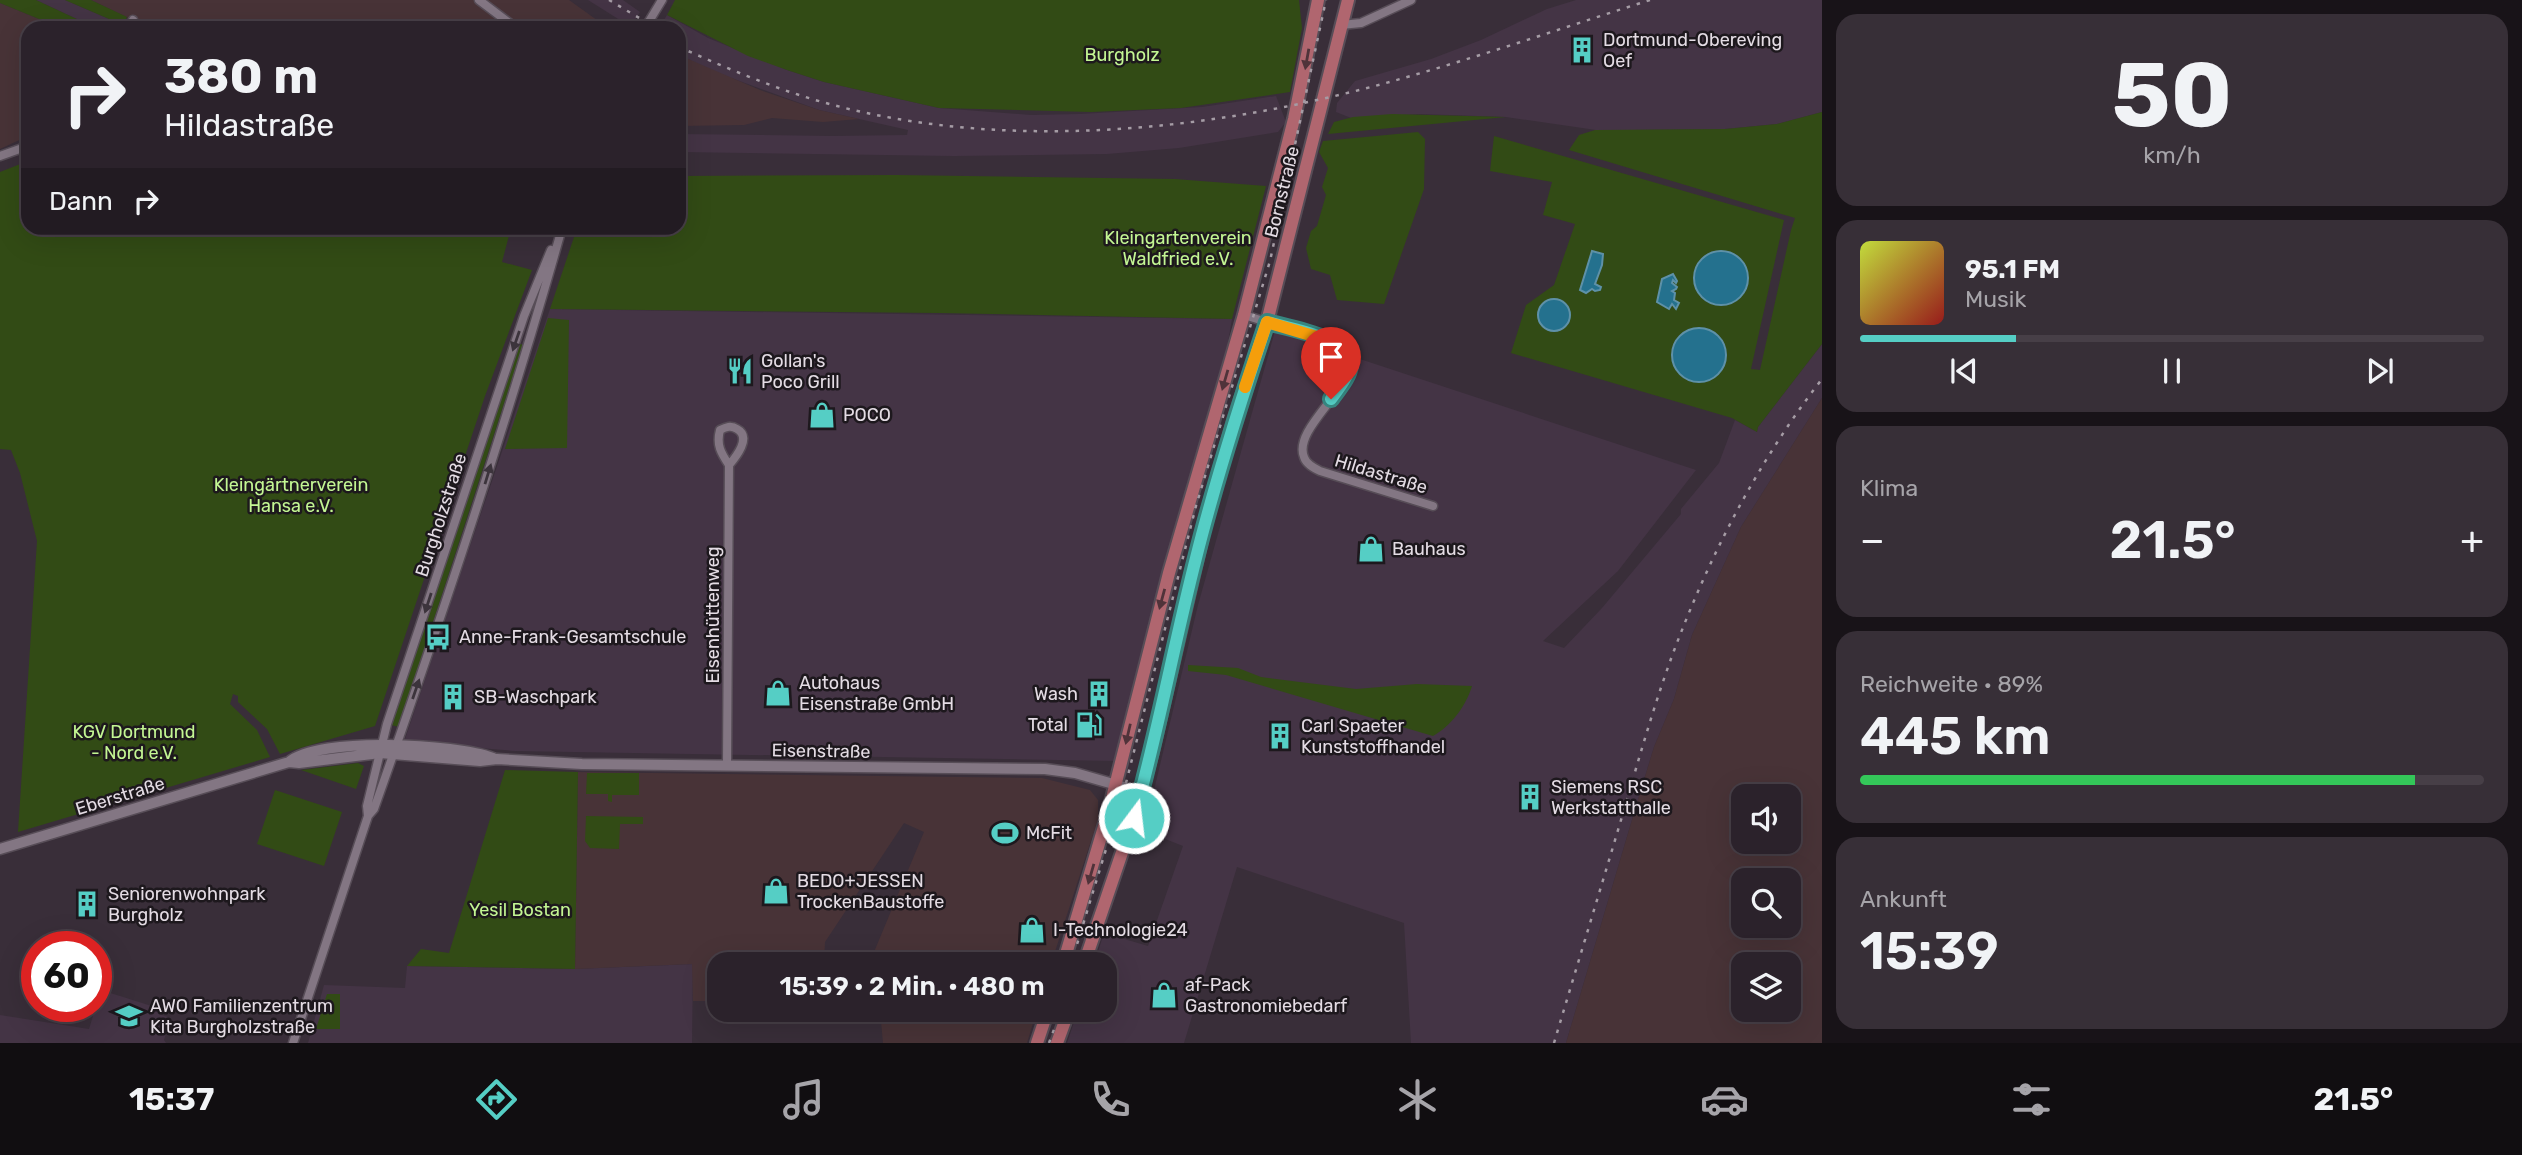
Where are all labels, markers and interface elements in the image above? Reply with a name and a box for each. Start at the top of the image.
place label: Dortmund-Obereving Oef [1603,29,1782,72]
building icon: Dortmund-Obereving Oef [1567,35,1597,65]
text: 50 [2112,41,2232,149]
park label: Burgholz [1084,44,1160,66]
text: 380 m [164,47,318,105]
one-way arrow [1301,48,1312,70]
icon: right [49,49,140,140]
text: Hildastraße [164,106,334,144]
text: km/h [2143,141,2201,169]
street label: Bornstraße [1260,144,1304,240]
icon: right [127,182,165,220]
text: Dann [49,186,113,217]
park label: Kleingartenverein Waldfried e.V. [1104,227,1252,270]
text: 95.1 FM [1965,254,2060,285]
text: Musik [1965,285,2026,313]
pin [1301,327,1361,399]
one-way arrow [510,331,521,352]
icon: arrive [1312,338,1350,376]
place label: Gollan's Poco Grill [761,350,840,393]
icon: previous [1945,352,1983,390]
icon: pause [2153,352,2191,390]
icon: next [2361,352,2399,390]
restaurant icon: Gollan's Poco Grill [725,356,755,386]
one-way arrow [1219,369,1230,391]
shop icon: POCO [807,400,837,430]
place label: POCO [843,404,891,426]
street label: Hildastraße [1332,449,1430,499]
street label: Burgholzstraße [411,450,471,580]
one-way arrow [483,463,493,484]
park label: Kleingärtnerverein Hansa e.V. [214,474,368,517]
text: Klima [1860,474,1918,502]
text: 21.5° [2109,509,2236,571]
text: − [1860,517,1885,563]
text: + [2460,517,2484,563]
shop icon: Bauhaus [1356,534,1386,564]
place label: Bauhaus [1392,538,1466,560]
street label: Eisenhüttenweg [702,546,724,684]
one-way arrow [1156,588,1167,610]
one-way arrow [422,593,433,614]
bus stop icon: Anne-Frank-Gesamtschule [423,622,453,652]
place label: Anne-Frank-Gesamtschule [459,626,686,648]
text: Reichweite · 89% [1860,670,2043,698]
place label: Autohaus Eisenstraße GmbH [799,672,954,715]
shop icon: Autohaus Eisenstraße GmbH [763,678,793,708]
one-way arrow [411,679,422,700]
building icon: Wash [1084,679,1114,709]
building icon: SB-Waschpark [438,682,468,712]
place label: Wash [1034,683,1078,705]
place label: SB-Waschpark [474,686,597,708]
text: 445 km [1860,705,2050,767]
fuel station icon: Total [1074,710,1104,740]
place label: Total [1028,714,1068,736]
place label: Carl Spaeter Kunststoffhandel [1301,715,1445,758]
park label: KGV Dortmund - Nord e.V. [73,721,195,764]
building icon: Carl Spaeter Kunststoffhandel [1265,721,1295,751]
one-way arrow [1122,724,1133,746]
street label: Eisenstraße [771,739,871,763]
street label: Eberstraße [73,772,167,820]
place label: Siemens RSC Werkstatthalle [1551,776,1671,819]
position arrow [1097,781,1171,855]
building icon: Siemens RSC Werkstatthalle [1515,782,1545,812]
map controls [1731,784,1801,1022]
button: sound [1731,784,1801,854]
sports icon: McFit [990,818,1020,848]
place label: McFit [1026,822,1072,844]
one-way arrow [1085,864,1095,885]
button: search [1731,868,1801,938]
place label: BEDO+JESSEN TrockenBaustoffe [797,870,944,913]
shop icon: BEDO+JESSEN TrockenBaustoffe [761,876,791,906]
place label: Seniorenwohnpark Burgholz [108,883,266,926]
text: Ankunft [1860,885,1947,913]
building icon: Seniorenwohnpark Burgholz [72,889,102,919]
park label: Yesil Bostan [469,899,571,921]
shop icon: I-Technologie24 [1017,915,1047,945]
place label: I-Technologie24 [1053,919,1188,941]
text: 15:39 [1860,920,1999,982]
speed limit sign: 60 [21,931,112,1022]
button: layers [1731,952,1801,1022]
text: 15:39 · 2 Min. · 480 m [779,971,1045,1002]
place label: af-Pack Gastronomiebedarf [1185,974,1347,1017]
shop icon: af-Pack Gastronomiebedarf [1149,980,1179,1010]
place label: AWO Familienzentrum Kita Burgholzstraße [150,995,333,1038]
school or university icon: AWO Familienzentrum Kita Burgholzstraße [114,1001,144,1031]
icon: directions [472,1075,521,1124]
icon: music [779,1075,828,1124]
icon: phone [1086,1075,1135,1124]
icon: climate [1393,1075,1442,1124]
icon: car [1700,1075,1749,1124]
icon: filters [2007,1075,2056,1124]
text: 15:37 [129,1080,214,1118]
text: 21.5° [2313,1080,2393,1118]

